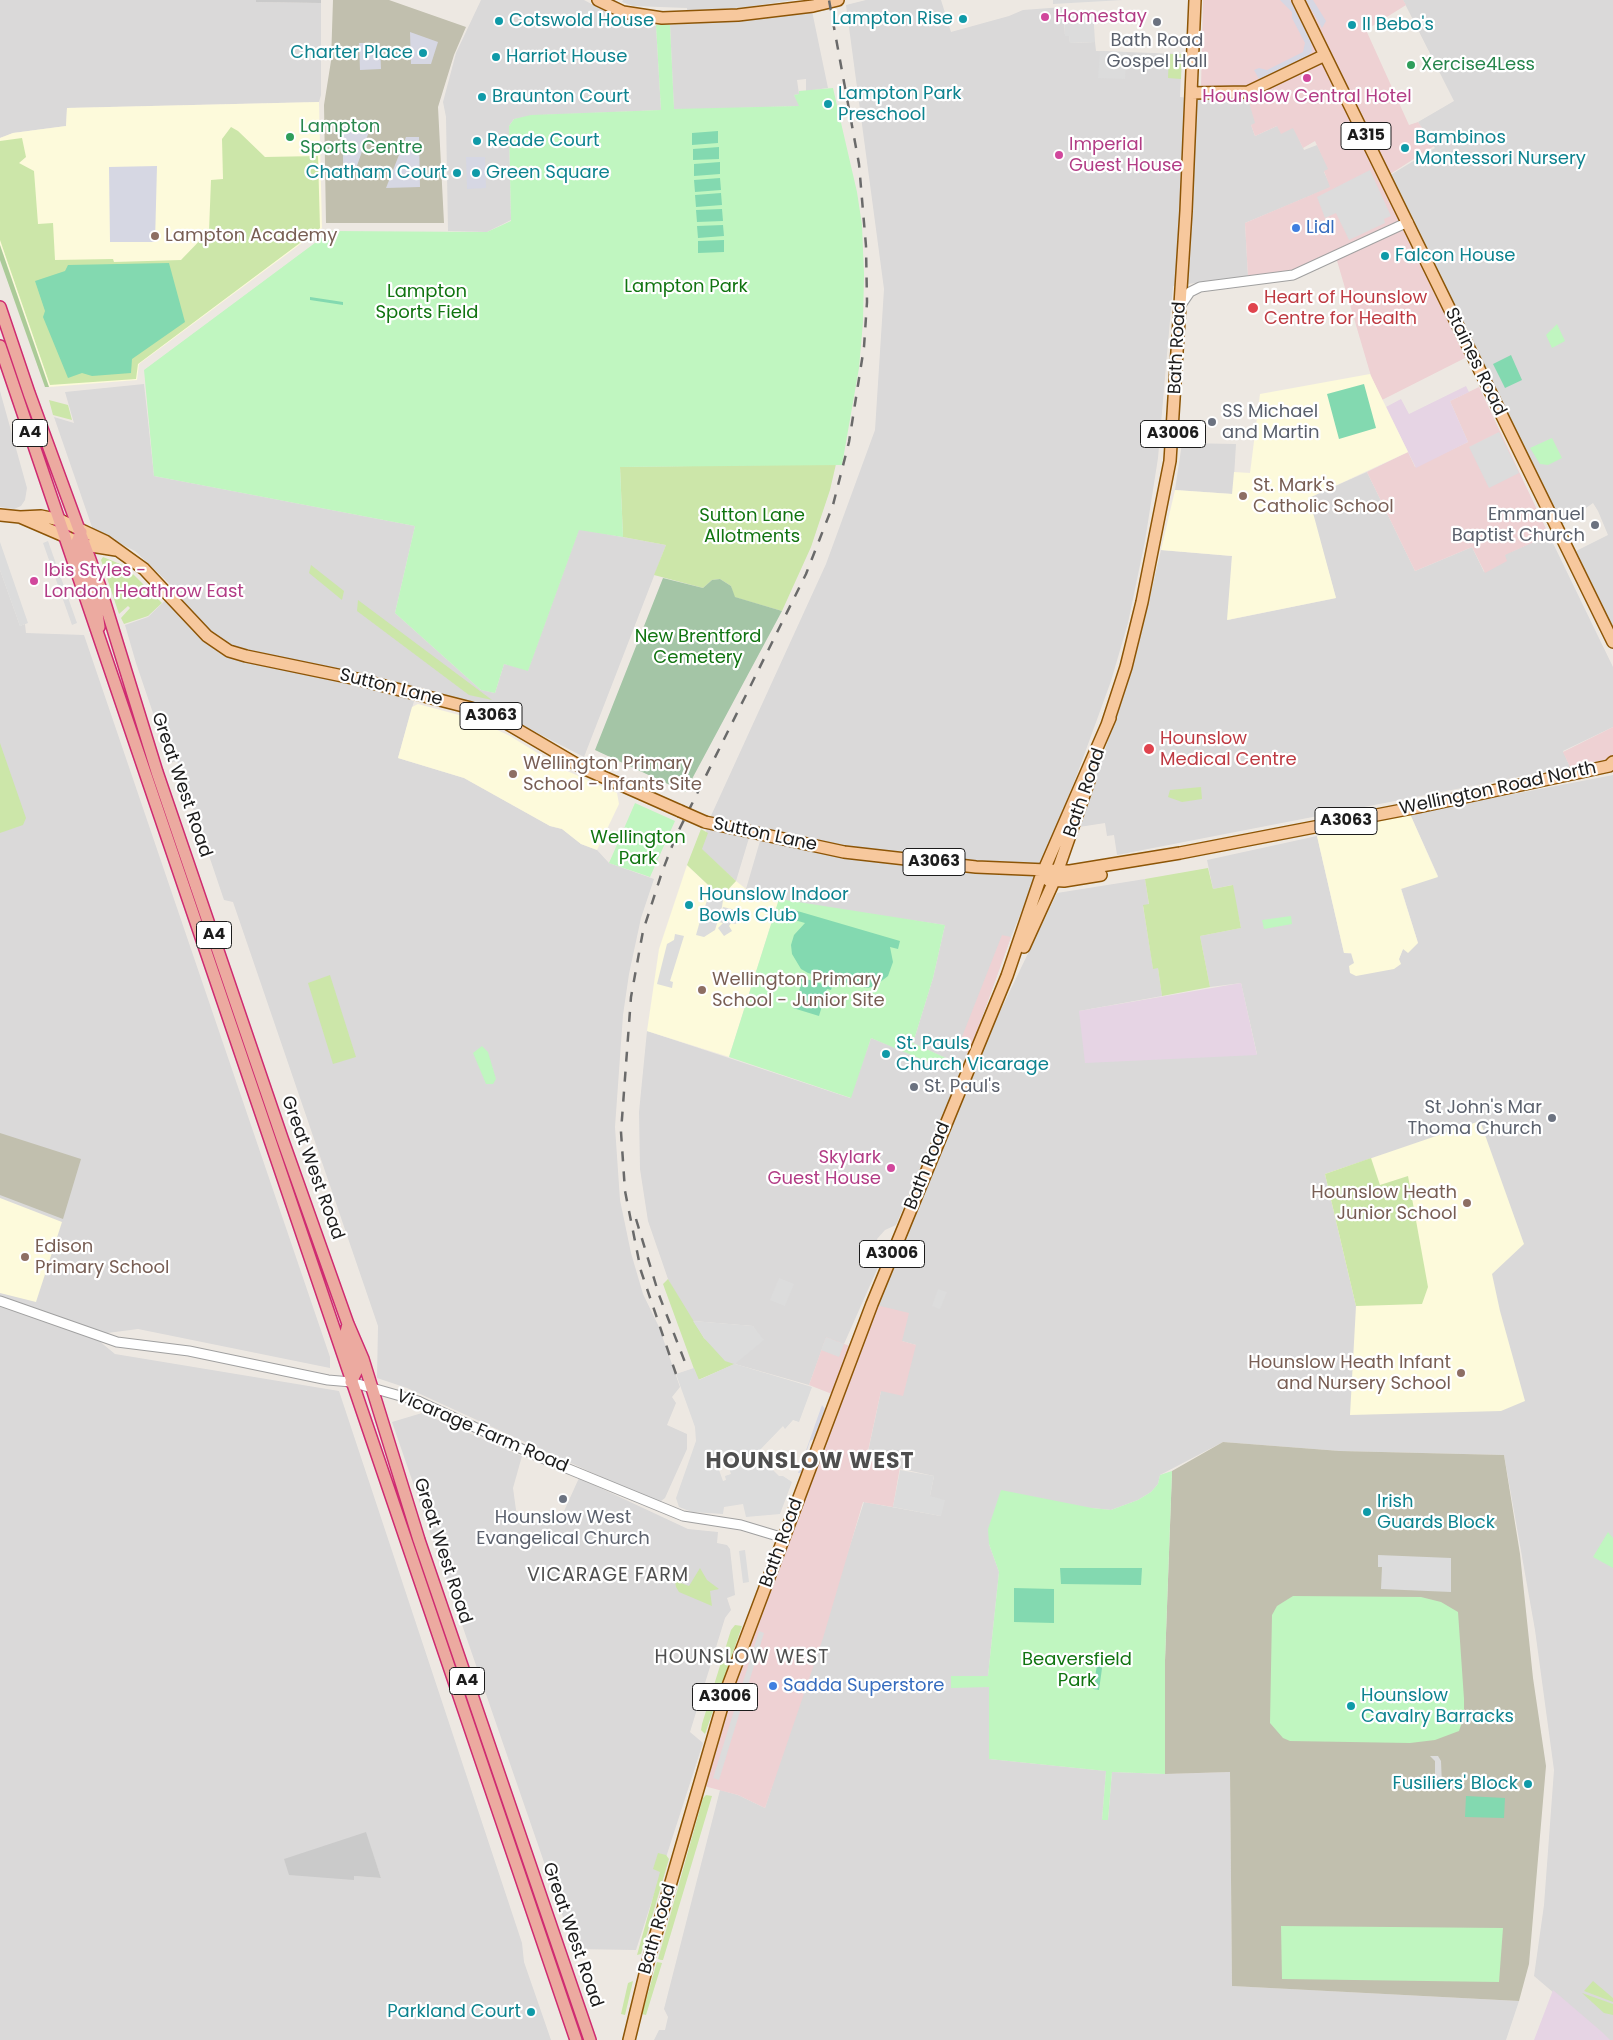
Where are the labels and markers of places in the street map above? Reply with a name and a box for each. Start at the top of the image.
place label: Homestay [1055,6,1147,28]
place label: Lampton Rise [832,8,953,30]
place label: Cotswold House [509,10,654,32]
marker: Homestay [1039,11,1051,23]
marker: Lampton Rise [957,13,969,25]
place label: Il Bebo's [1362,14,1434,36]
marker: Cotswold House [493,15,505,27]
marker: Bath Road Gospel Hall [1151,16,1163,28]
marker: Il Bebo's [1346,19,1358,31]
place label: Bath Road Gospel Hall [1107,30,1207,72]
place label: Charter Place [290,42,413,64]
place label: Harriot House [506,46,627,68]
marker: Charter Place [417,47,429,59]
marker: Harriot House [490,51,502,63]
place label: Xercise4Less [1421,54,1535,76]
marker: Xercise4Less [1405,59,1417,71]
marker: Hounslow Central Hotel [1301,72,1313,84]
place label: Lampton Park Preschool [838,83,962,126]
place label: Braunton Court [492,86,630,108]
place label: Hounslow Central Hotel [1202,86,1412,108]
marker: Braunton Court [476,91,488,103]
marker: Lampton Park Preschool [822,98,834,110]
place label: Lampton Sports Centre [300,116,423,158]
place label: Bambinos Montessori Nursery [1415,127,1586,170]
place label: Reade Court [487,130,600,152]
marker: Lampton Sports Centre [284,131,296,143]
place label: Imperial Guest House [1069,134,1182,176]
marker: Reade Court [471,135,483,147]
marker: Bambinos Montessori Nursery [1399,142,1411,154]
marker: Imperial Guest House [1053,149,1065,161]
place label: Chatham Court [306,162,447,184]
place label: Green Square [486,162,610,184]
marker: Chatham Court [451,167,463,179]
marker: Green Square [470,167,482,179]
place label: Lidl [1306,217,1335,239]
marker: Lidl [1290,222,1302,234]
place label: Lampton Academy [165,225,337,247]
marker: Lampton Academy [149,230,161,242]
place label: Falcon House [1395,245,1515,267]
marker: Falcon House [1379,250,1391,262]
place label: Heart of Hounslow Centre for Health [1264,287,1427,330]
marker: Heart of Hounslow Centre for Health [1246,301,1260,315]
place label: SS Michael and Martin [1222,401,1320,444]
marker: SS Michael and Martin [1206,416,1218,428]
place label: St. Mark's Catholic School [1253,475,1394,518]
marker: St. Mark's Catholic School [1237,490,1249,502]
place label: Emmanuel Baptist Church [1452,504,1585,546]
marker: Emmanuel Baptist Church [1589,519,1601,531]
place label: Ibis Styles - London Heathrow East [44,560,244,602]
marker: Ibis Styles - London Heathrow East [28,575,40,587]
place label: Hounslow Medical Centre [1160,728,1297,771]
marker: Hounslow Medical Centre [1142,742,1156,756]
place label: Wellington Primary School - Infants Site [523,753,702,796]
marker: Wellington Primary School - Infants Site [507,768,519,780]
place label: Hounslow Indoor Bowls Club [699,884,849,926]
marker: Hounslow Indoor Bowls Club [683,899,695,911]
place label: Wellington Primary School - Junior Site [712,969,885,1012]
marker: Wellington Primary School - Junior Site [696,984,708,996]
place label: St. Pauls Church Vicarage [896,1033,1049,1076]
marker: St. Pauls Church Vicarage [880,1048,892,1060]
place label: St. Paul's [924,1076,1000,1098]
marker: St. Paul's [908,1081,920,1093]
place label: St John's Mar Thoma Church [1408,1097,1542,1140]
marker: St John's Mar Thoma Church [1546,1112,1558,1124]
place label: Skylark Guest House [768,1147,881,1190]
marker: Skylark Guest House [885,1162,897,1174]
place label: Hounslow Heath Junior School [1311,1182,1457,1224]
marker: Hounslow Heath Junior School [1461,1197,1473,1209]
place label: Edison Primary School [35,1236,169,1278]
marker: Edison Primary School [19,1251,31,1263]
place label: Hounslow Heath Infant and Nursery School [1248,1352,1451,1395]
marker: Hounslow Heath Infant and Nursery School [1455,1367,1467,1379]
place label: Irish Guards Block [1377,1491,1495,1534]
marker: Hounslow West Evangelical Church [557,1493,569,1505]
marker: Irish Guards Block [1361,1506,1373,1518]
place label: Hounslow West Evangelical Church [476,1507,650,1550]
place label: Sadda Superstore [783,1675,945,1697]
marker: Sadda Superstore [767,1680,779,1692]
place label: Hounslow Cavalry Barracks [1361,1685,1514,1728]
marker: Hounslow Cavalry Barracks [1345,1700,1357,1712]
place label: Fusiliers' Block [1393,1773,1518,1795]
marker: Fusiliers' Block [1522,1778,1534,1790]
place label: Parkland Court [387,2001,521,2023]
marker: Parkland Court [525,2006,537,2018]

